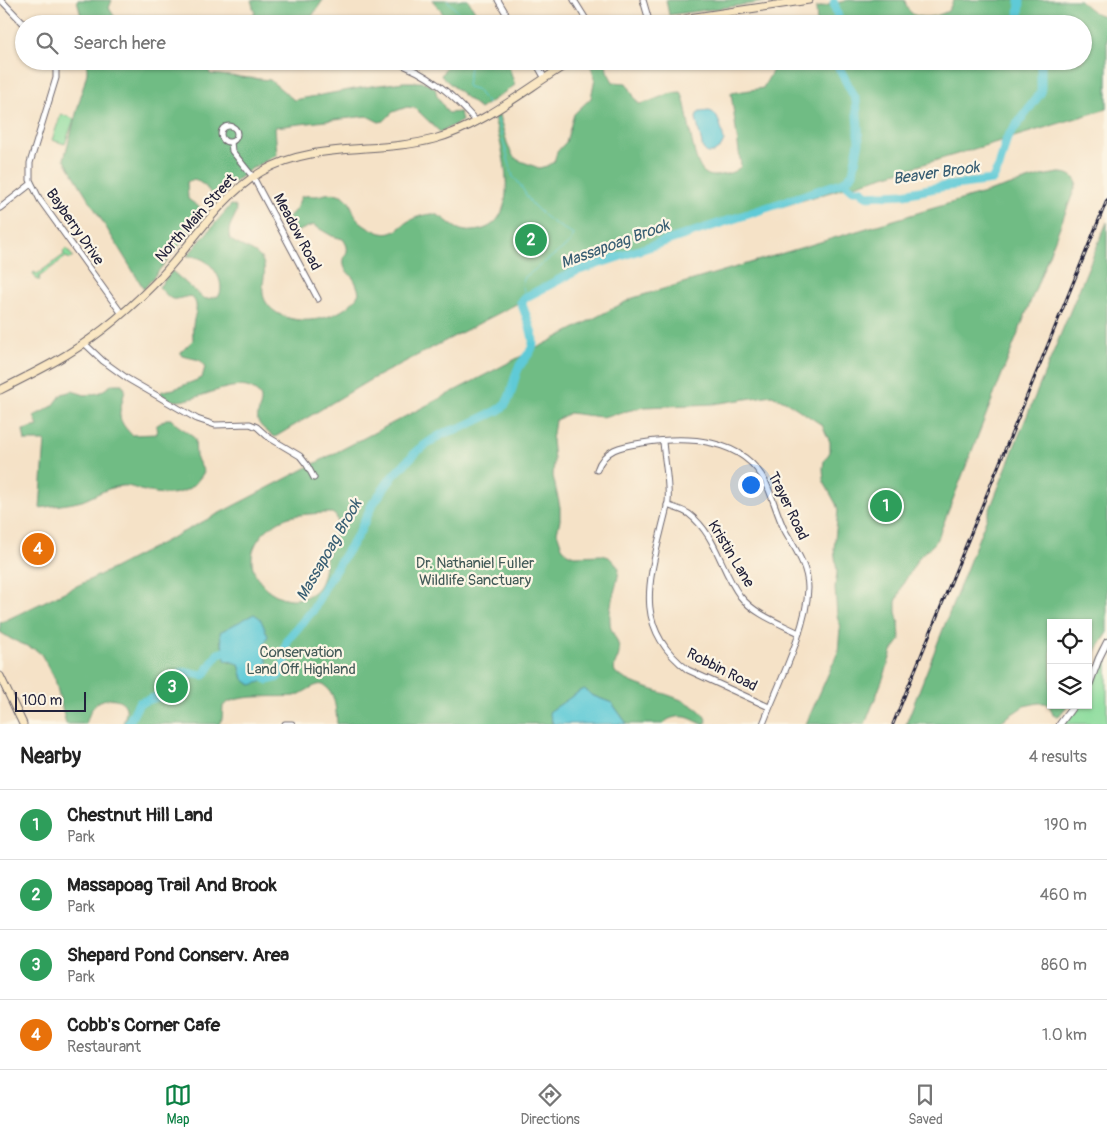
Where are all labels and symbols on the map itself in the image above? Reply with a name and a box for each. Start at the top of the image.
water label: Beaver Brook [892,157,982,189]
street label: North Main Street [151,169,241,266]
street label: Bayberry Drive [42,185,109,269]
street label: Meadow Road [269,190,325,274]
water label: Massapoag Brook [558,215,673,273]
pin: 2 [515,221,547,259]
street label: Trayer Road [763,469,813,543]
your location [738,472,764,498]
pin: 1 [870,487,902,525]
water label: Massapoag Brook [292,494,367,604]
street label: Kristin Lane [704,517,759,592]
pin: 4 [22,530,54,568]
park label: Dr. Nathaniel Fuller Wildlife Sanctuary [416,554,535,590]
park label: Conservation Land Off Highland [246,643,356,679]
street label: Robbin Road [683,644,761,696]
pin: 3 [156,668,188,706]
scale bar [15,689,86,712]

